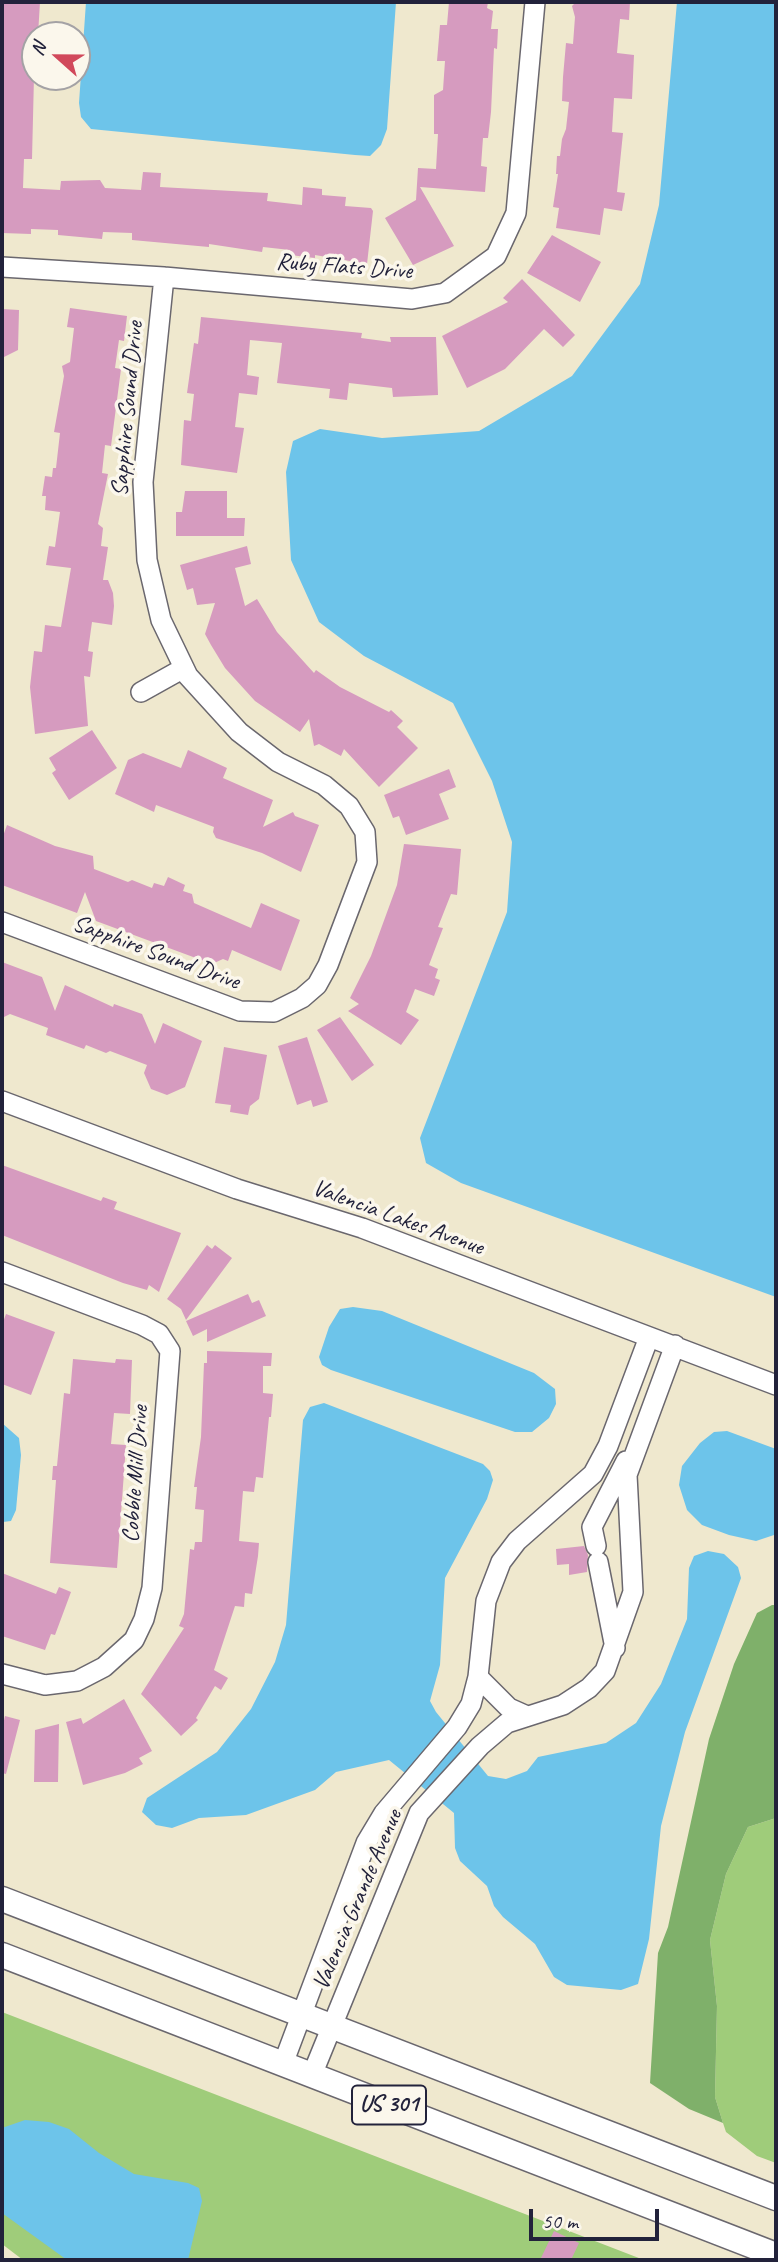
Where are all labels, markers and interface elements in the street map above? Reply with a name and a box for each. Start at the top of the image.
north arrow [21,21,91,91]
text: N [25,39,52,59]
street label: Ruby Flats Drive [275,248,413,286]
street label: Sapphire Sound Drive [106,320,150,498]
street label: Sapphire Sound Drive [69,909,243,997]
street label: Valencia Lakes Avenue [309,1174,487,1262]
street label: Cobble Mill Drive [117,1404,155,1544]
street label: Valencia Grande Avenue [307,1805,409,1995]
road number: US 301 [352,2086,426,2124]
scale bar [533,2196,662,2240]
text: 50 m [542,2208,578,2234]

